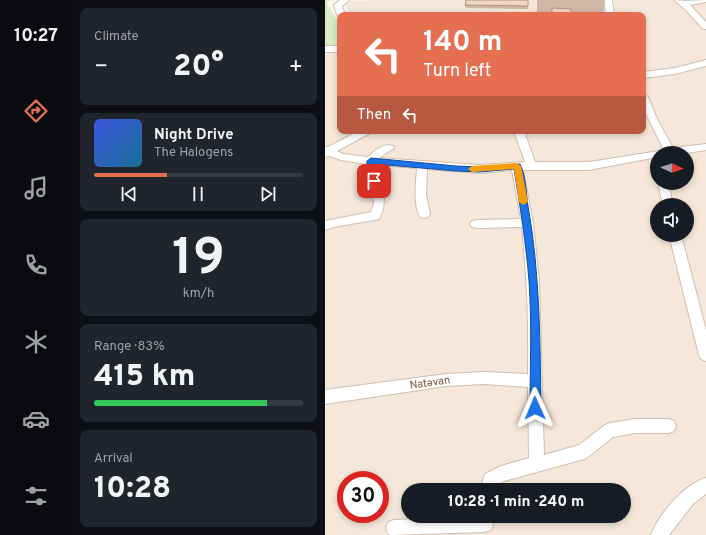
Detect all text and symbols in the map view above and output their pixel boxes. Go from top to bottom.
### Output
text: 10:27 [14,25,58,48]
text: 140 m [423,25,502,61]
icon: left [357,28,409,80]
text: Climate [94,29,139,45]
text: 20° [173,49,224,86]
text: − [94,54,108,81]
text: + [289,54,303,81]
text: Turn left [423,60,491,83]
icon: directions [22,97,50,125]
icon: left [399,104,421,126]
text: Then [357,106,391,125]
text: Night Drive [154,126,234,145]
text: The Halogens [154,145,233,161]
north arrow [650,146,694,190]
map controls [650,146,694,242]
pin [357,164,391,198]
icon: arrive [363,170,385,192]
icon: music [22,174,50,202]
icon: previous [118,183,140,205]
icon: pause [187,183,209,205]
icon: next [257,183,279,205]
button: sound [650,198,694,242]
text: 19 [172,227,225,293]
icon: phone [22,251,50,279]
text: km/h [183,286,214,302]
icon: climate [22,328,50,356]
text: Range · 83% [94,339,164,355]
text: 415 km [94,359,195,396]
street label: Natəvan [409,373,451,393]
position arrow [514,387,556,429]
icon: car [22,405,50,433]
text: Arrival [94,451,133,467]
text: 10:28 [94,471,171,508]
speed limit sign: 30 [337,471,389,523]
icon: filters [22,482,50,510]
text: 10:28 · 1 min · 240 m [448,493,584,512]

